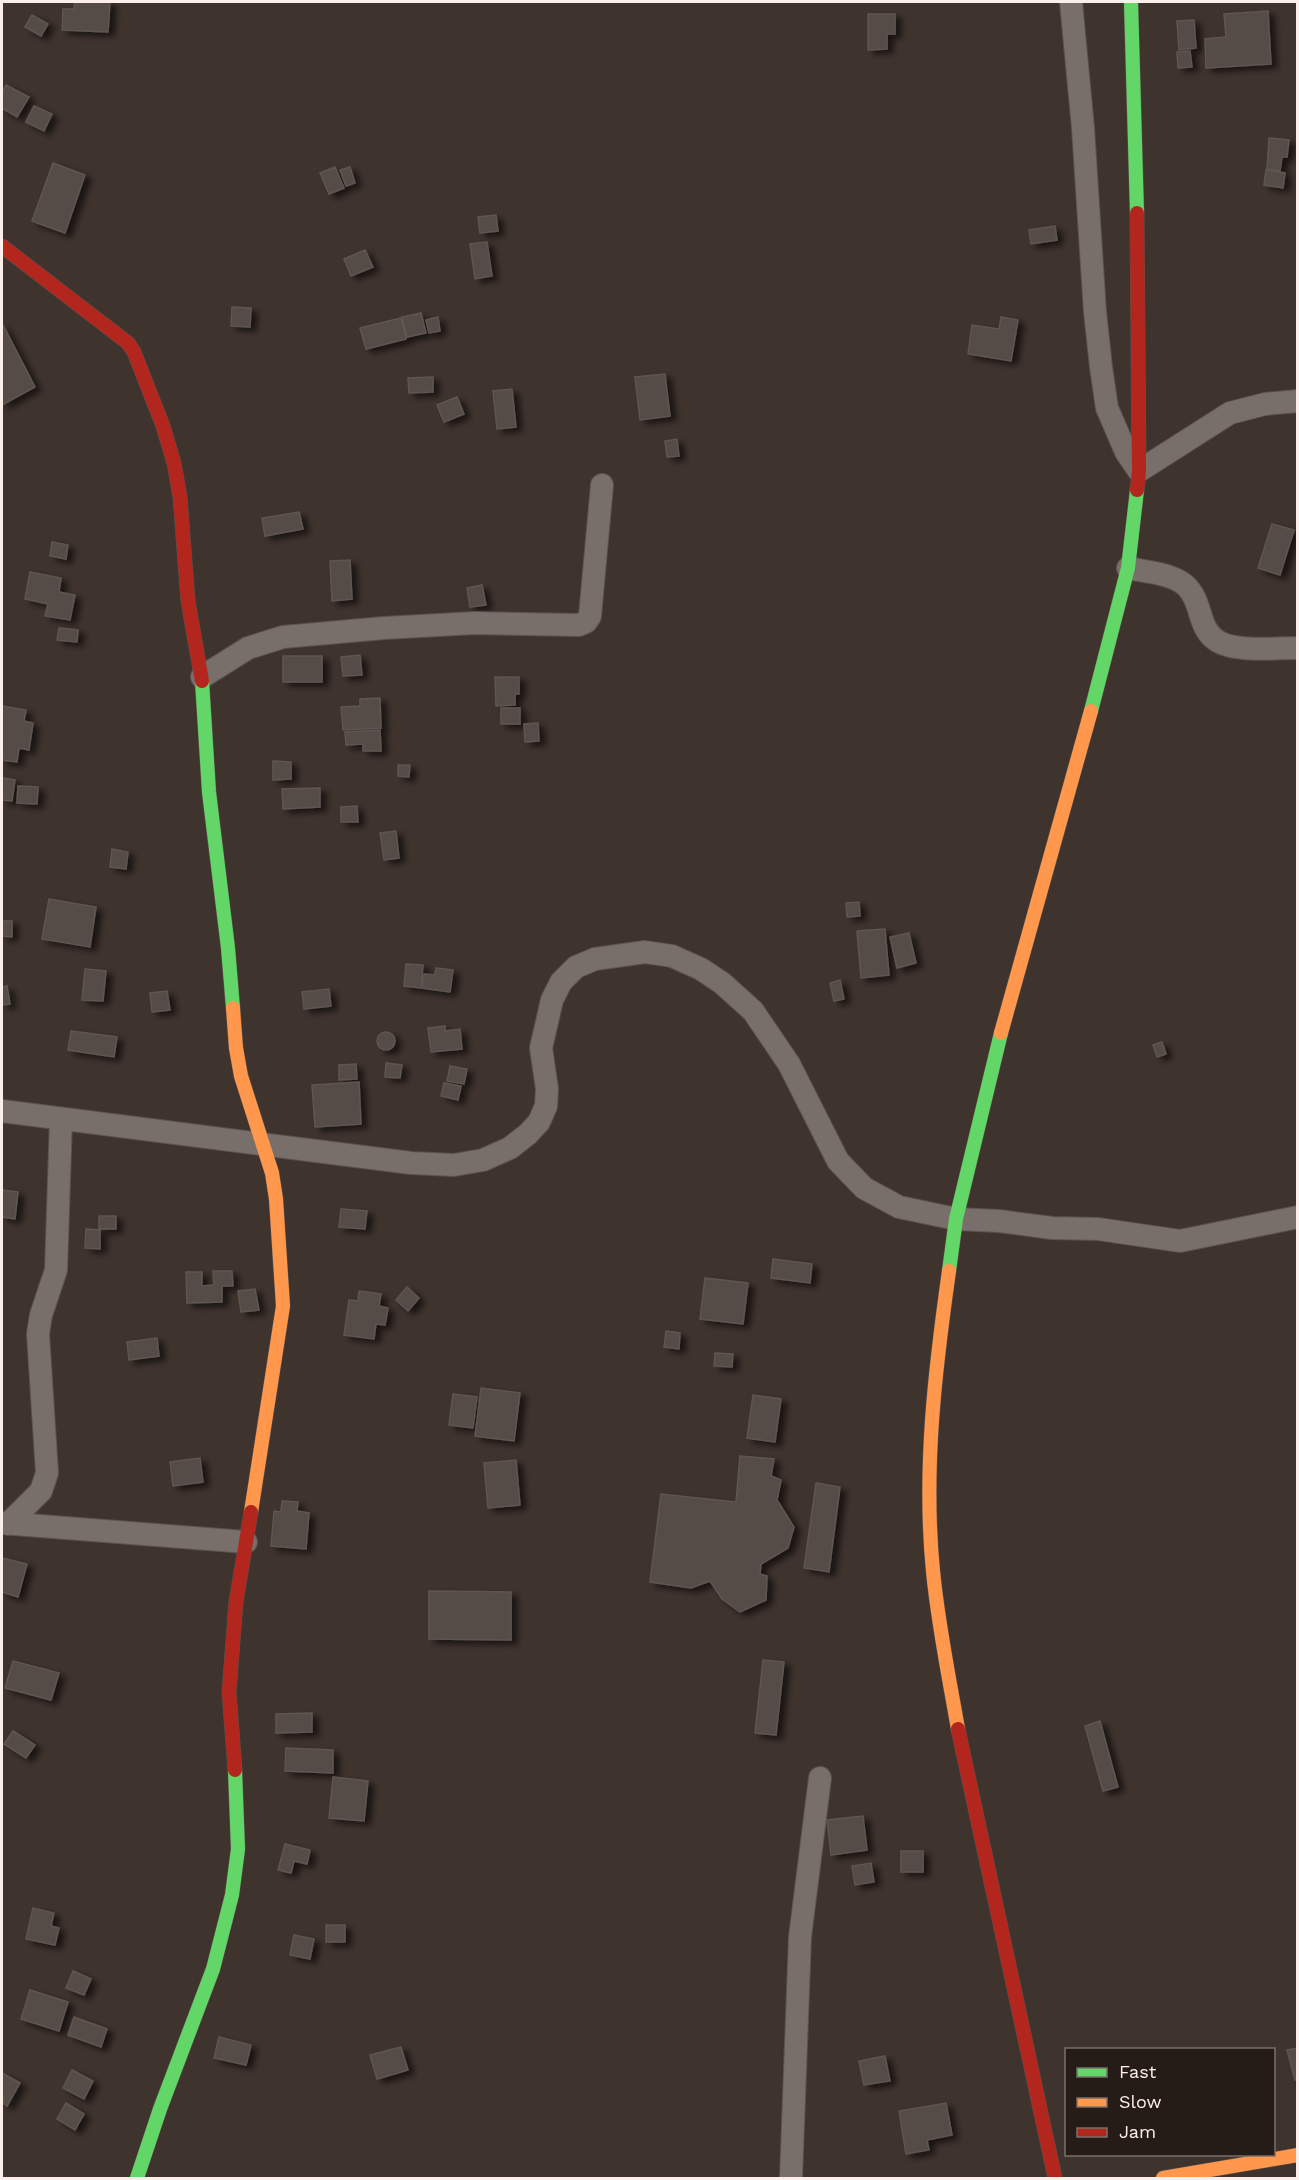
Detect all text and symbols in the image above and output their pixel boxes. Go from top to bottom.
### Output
legend [1065,2048,1275,2156]
text: Fast [1119,2061,1157,2082]
text: Slow [1119,2091,1162,2112]
text: Jam [1119,2121,1156,2142]

